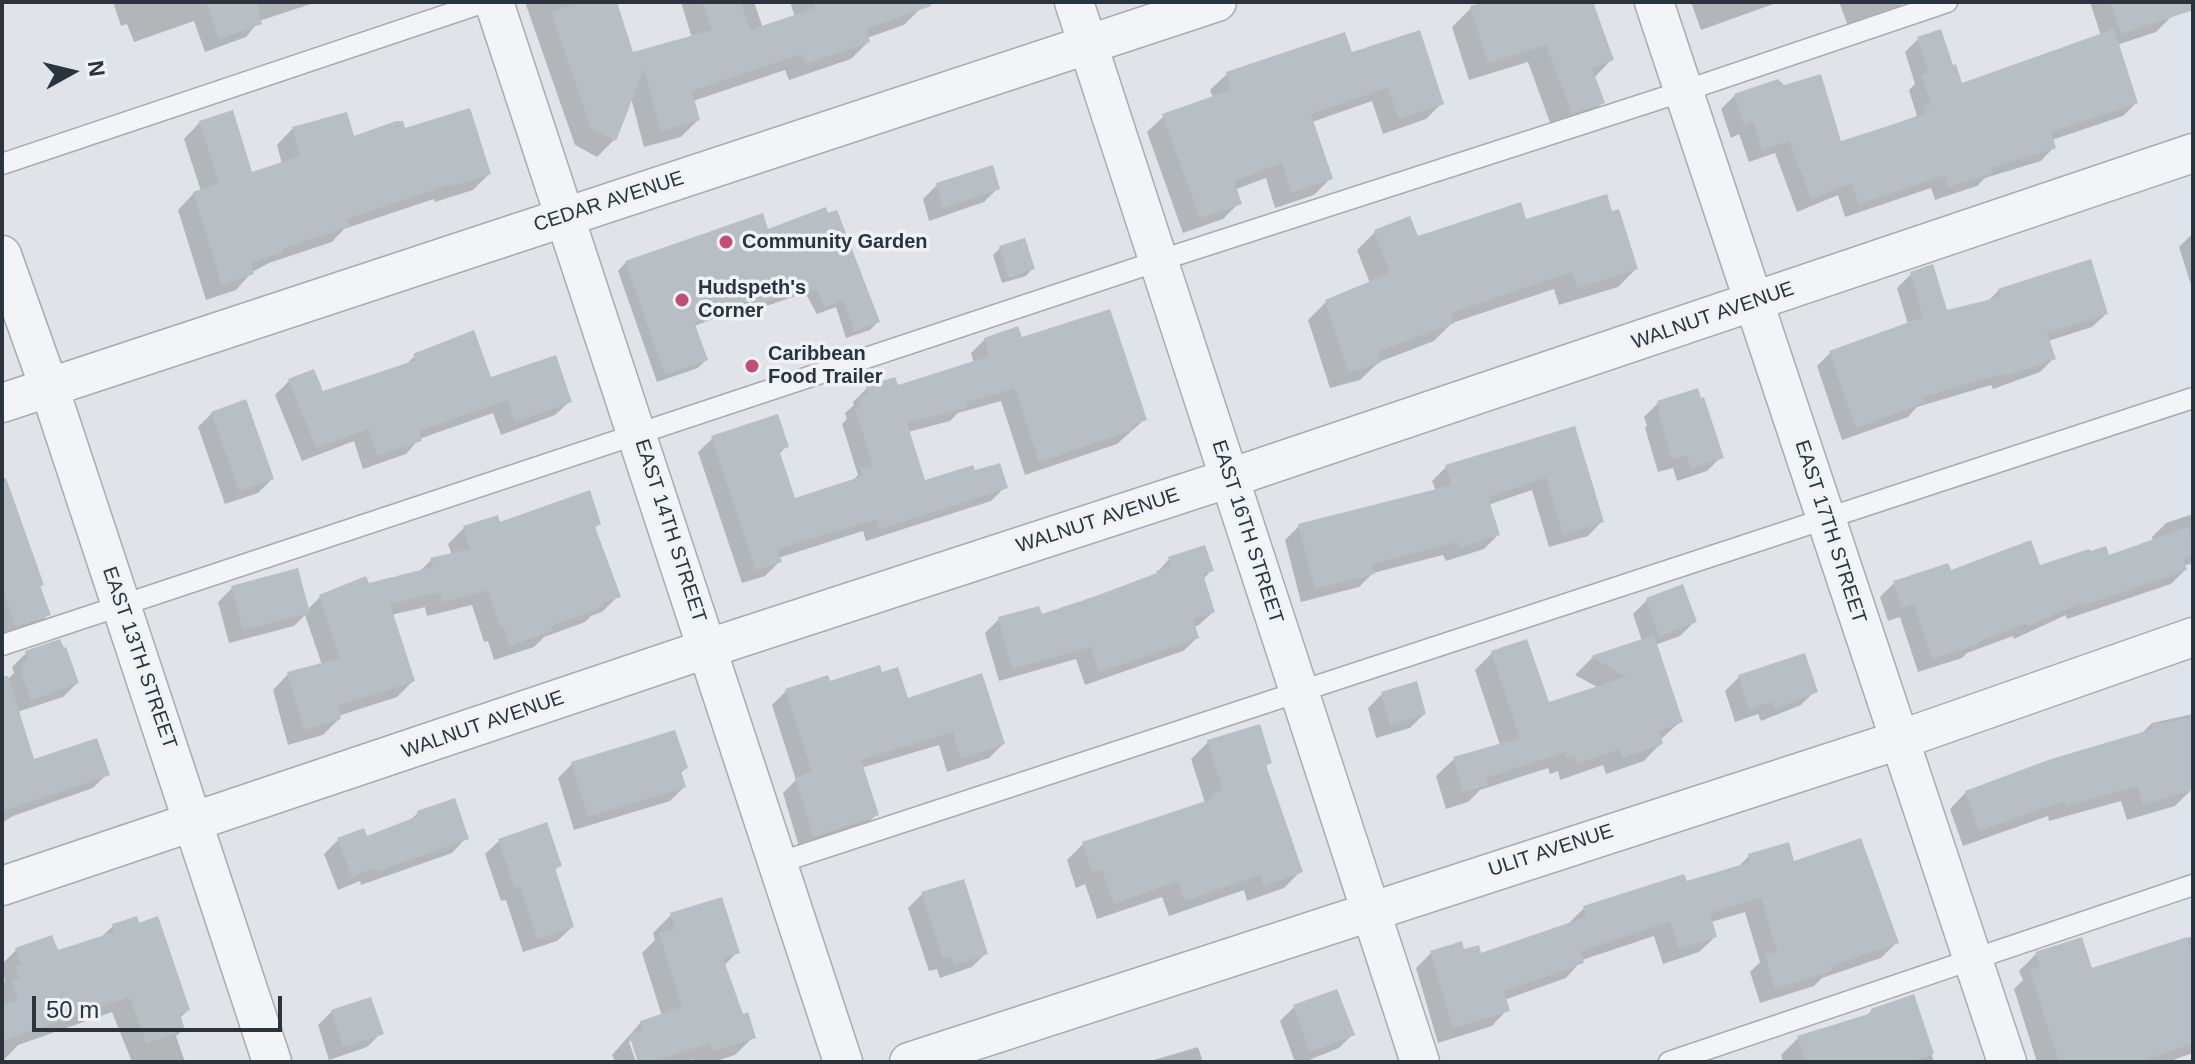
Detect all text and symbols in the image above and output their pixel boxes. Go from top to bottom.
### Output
north arrow [32,32,112,112]
text: N [83,59,110,78]
street label: CEDAR AVENUE [531,166,687,238]
place label: Community Garden [742,230,928,254]
marker: Community Garden [717,233,735,251]
place label: Hudspeth's Corner [698,276,806,323]
street label: WALNUT AVENUE [1629,277,1797,355]
marker: Hudspeth's Corner [673,291,691,309]
place label: Caribbean Food Trailer [768,342,882,389]
marker: Caribbean Food Trailer [743,357,761,375]
street label: EAST 14TH STREET [629,436,711,626]
street label: EAST 16TH STREET [1206,437,1288,627]
street label: EAST 17TH STREET [1789,437,1871,627]
street label: WALNUT AVENUE [1013,483,1183,559]
street label: EAST 13TH STREET [97,564,181,752]
street label: WALNUT AVENUE [399,686,567,764]
street label: ULIT AVENUE [1486,820,1616,882]
scale bar [36,980,286,1030]
text: 50 m [46,996,99,1023]

